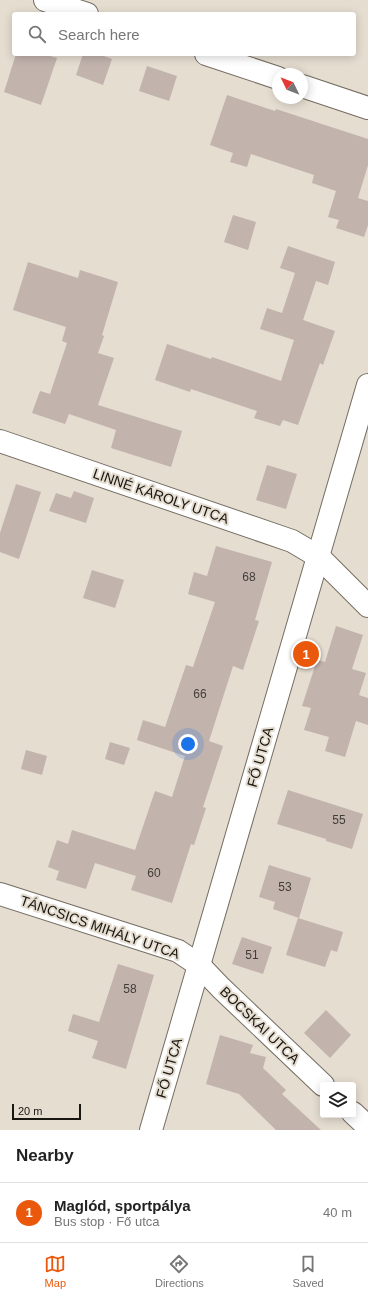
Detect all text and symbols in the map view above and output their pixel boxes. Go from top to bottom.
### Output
search box [12,12,356,56]
icon: search [26,23,48,45]
text: Search here [58,26,140,43]
north arrow [272,68,308,104]
street label: LINNÉ KÁROLY UTCA [91,465,232,527]
house number: 68 [242,570,256,584]
pin: 1 [293,639,319,669]
house number: 66 [193,687,207,701]
street label: FŐ UTCA [244,725,276,789]
your location [178,734,198,754]
house number: 55 [332,813,346,827]
house number: 60 [147,866,161,880]
house number: 53 [278,880,292,894]
street label: TÁNCSICS MIHÁLY UTCA [18,892,182,962]
house number: 51 [245,948,259,962]
house number: 58 [123,982,137,996]
street label: BOCSKAI UTCA [217,983,304,1067]
street label: FŐ UTCA [153,1036,185,1100]
map controls [320,1082,356,1118]
button: layers [320,1082,356,1118]
scale bar [12,1102,81,1121]
text: 20 m [18,1105,42,1117]
text: Nearby [16,1146,74,1165]
text: Maglód, sportpálya [54,1197,191,1214]
text: 1 [25,1205,33,1220]
text: 40 m [323,1205,352,1220]
text: Bus stop · Fő utca [54,1214,160,1229]
tab: Map [44,1253,66,1289]
tab: Directions [155,1253,204,1289]
tab: Saved [292,1253,324,1289]

